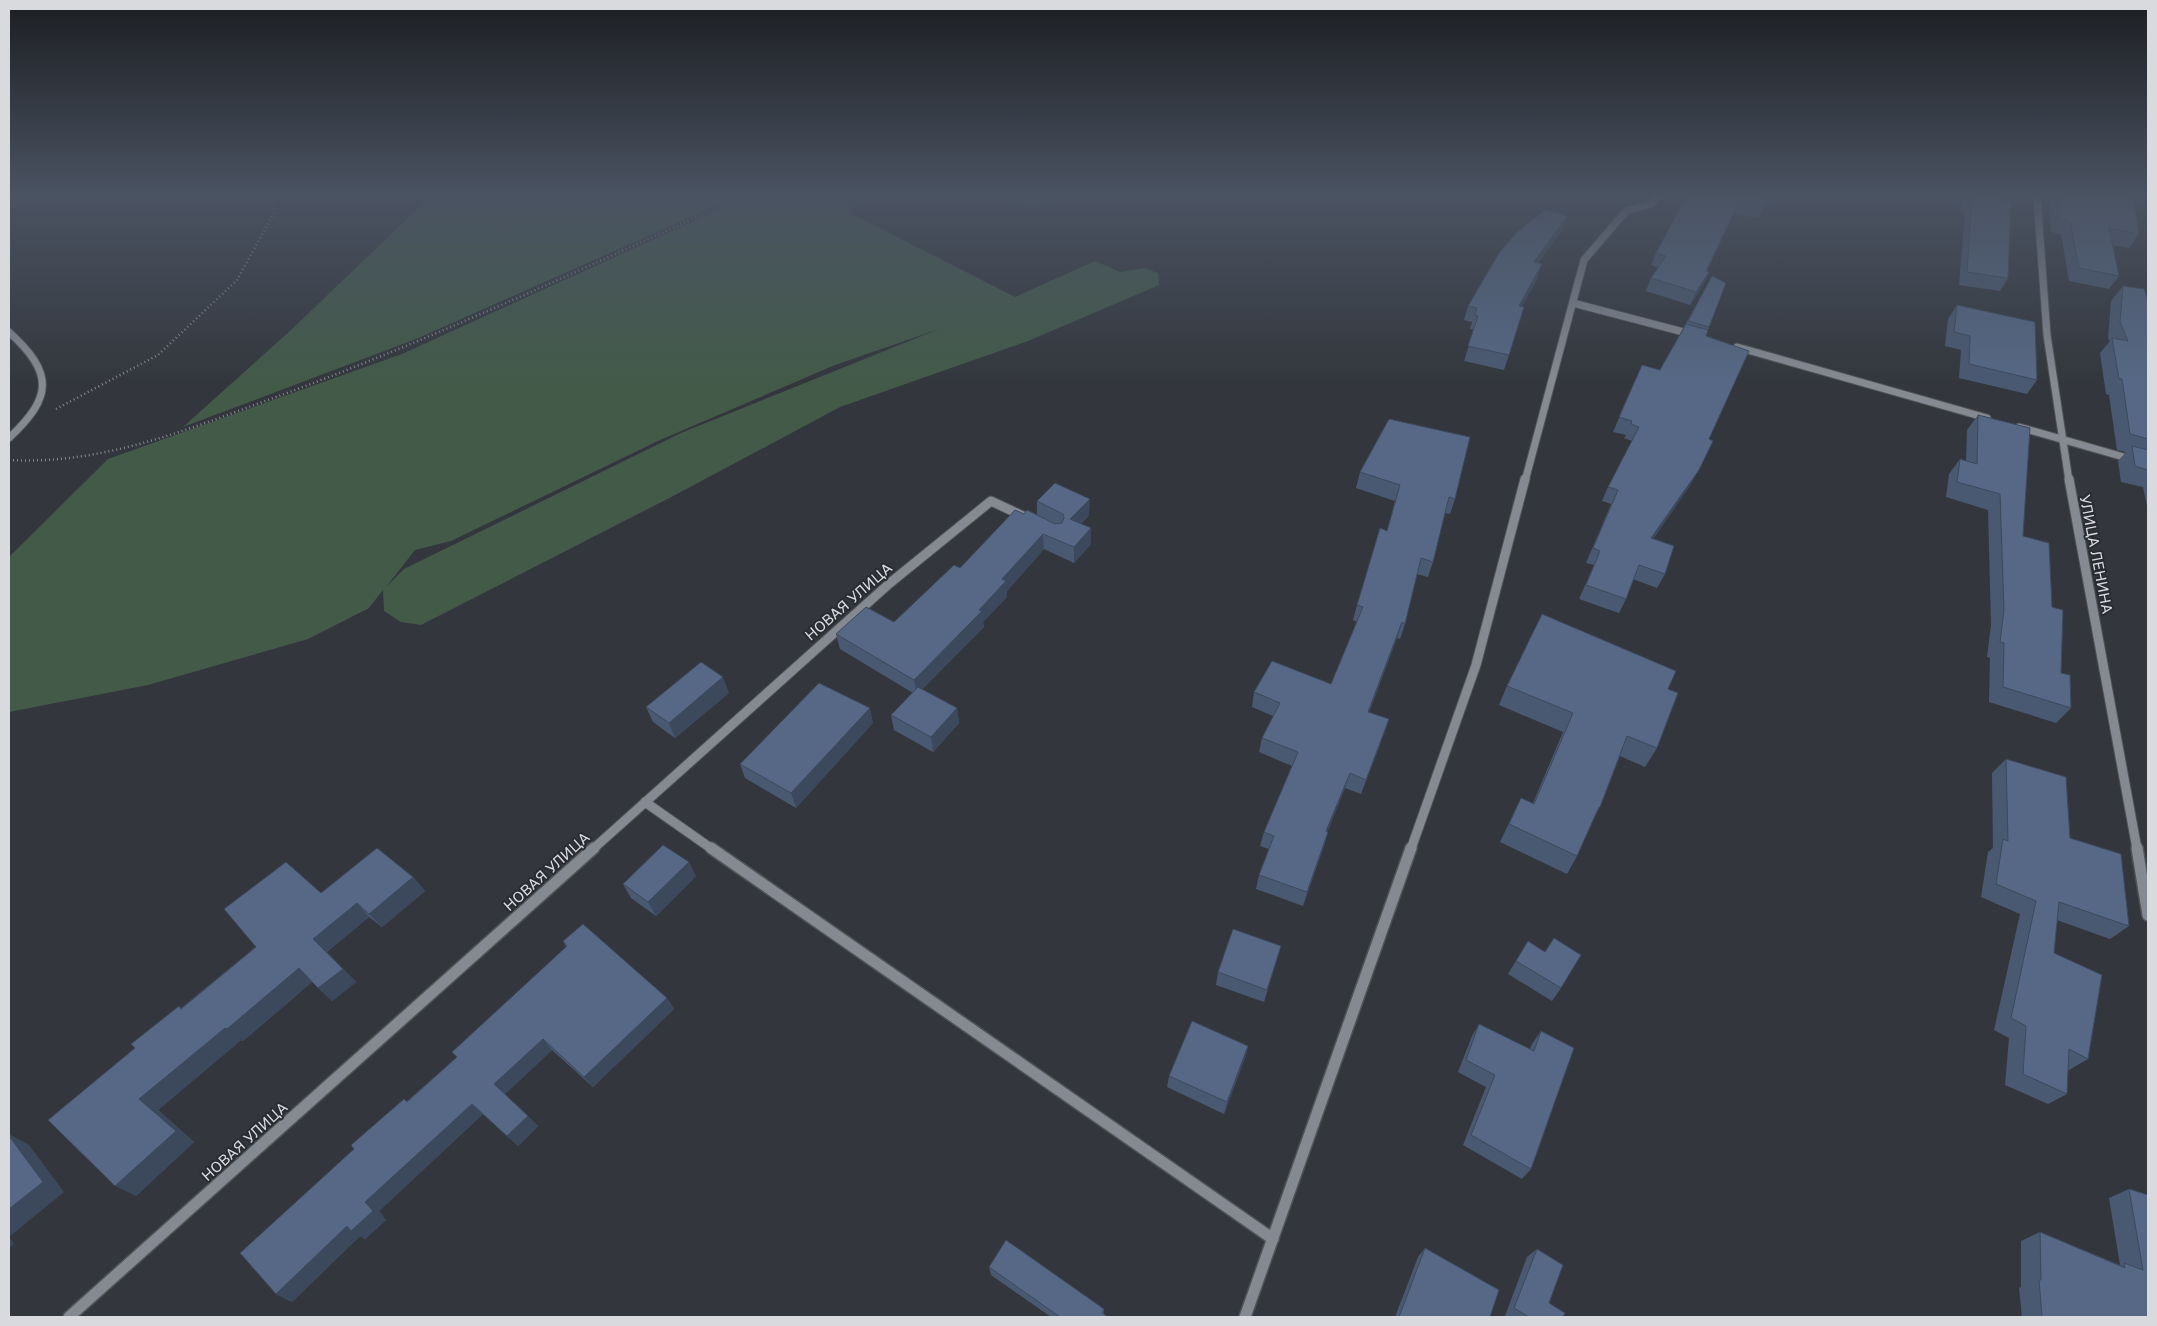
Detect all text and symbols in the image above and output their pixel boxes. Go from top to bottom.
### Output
street label: УЛИЦА ЛЕНИНА [2077,493,2117,615]
street label: НОВАЯ УЛИЦА [801,558,895,644]
street label: НОВАЯ УЛИЦА [499,828,593,914]
street label: НОВАЯ УЛИЦА [197,1098,291,1184]

